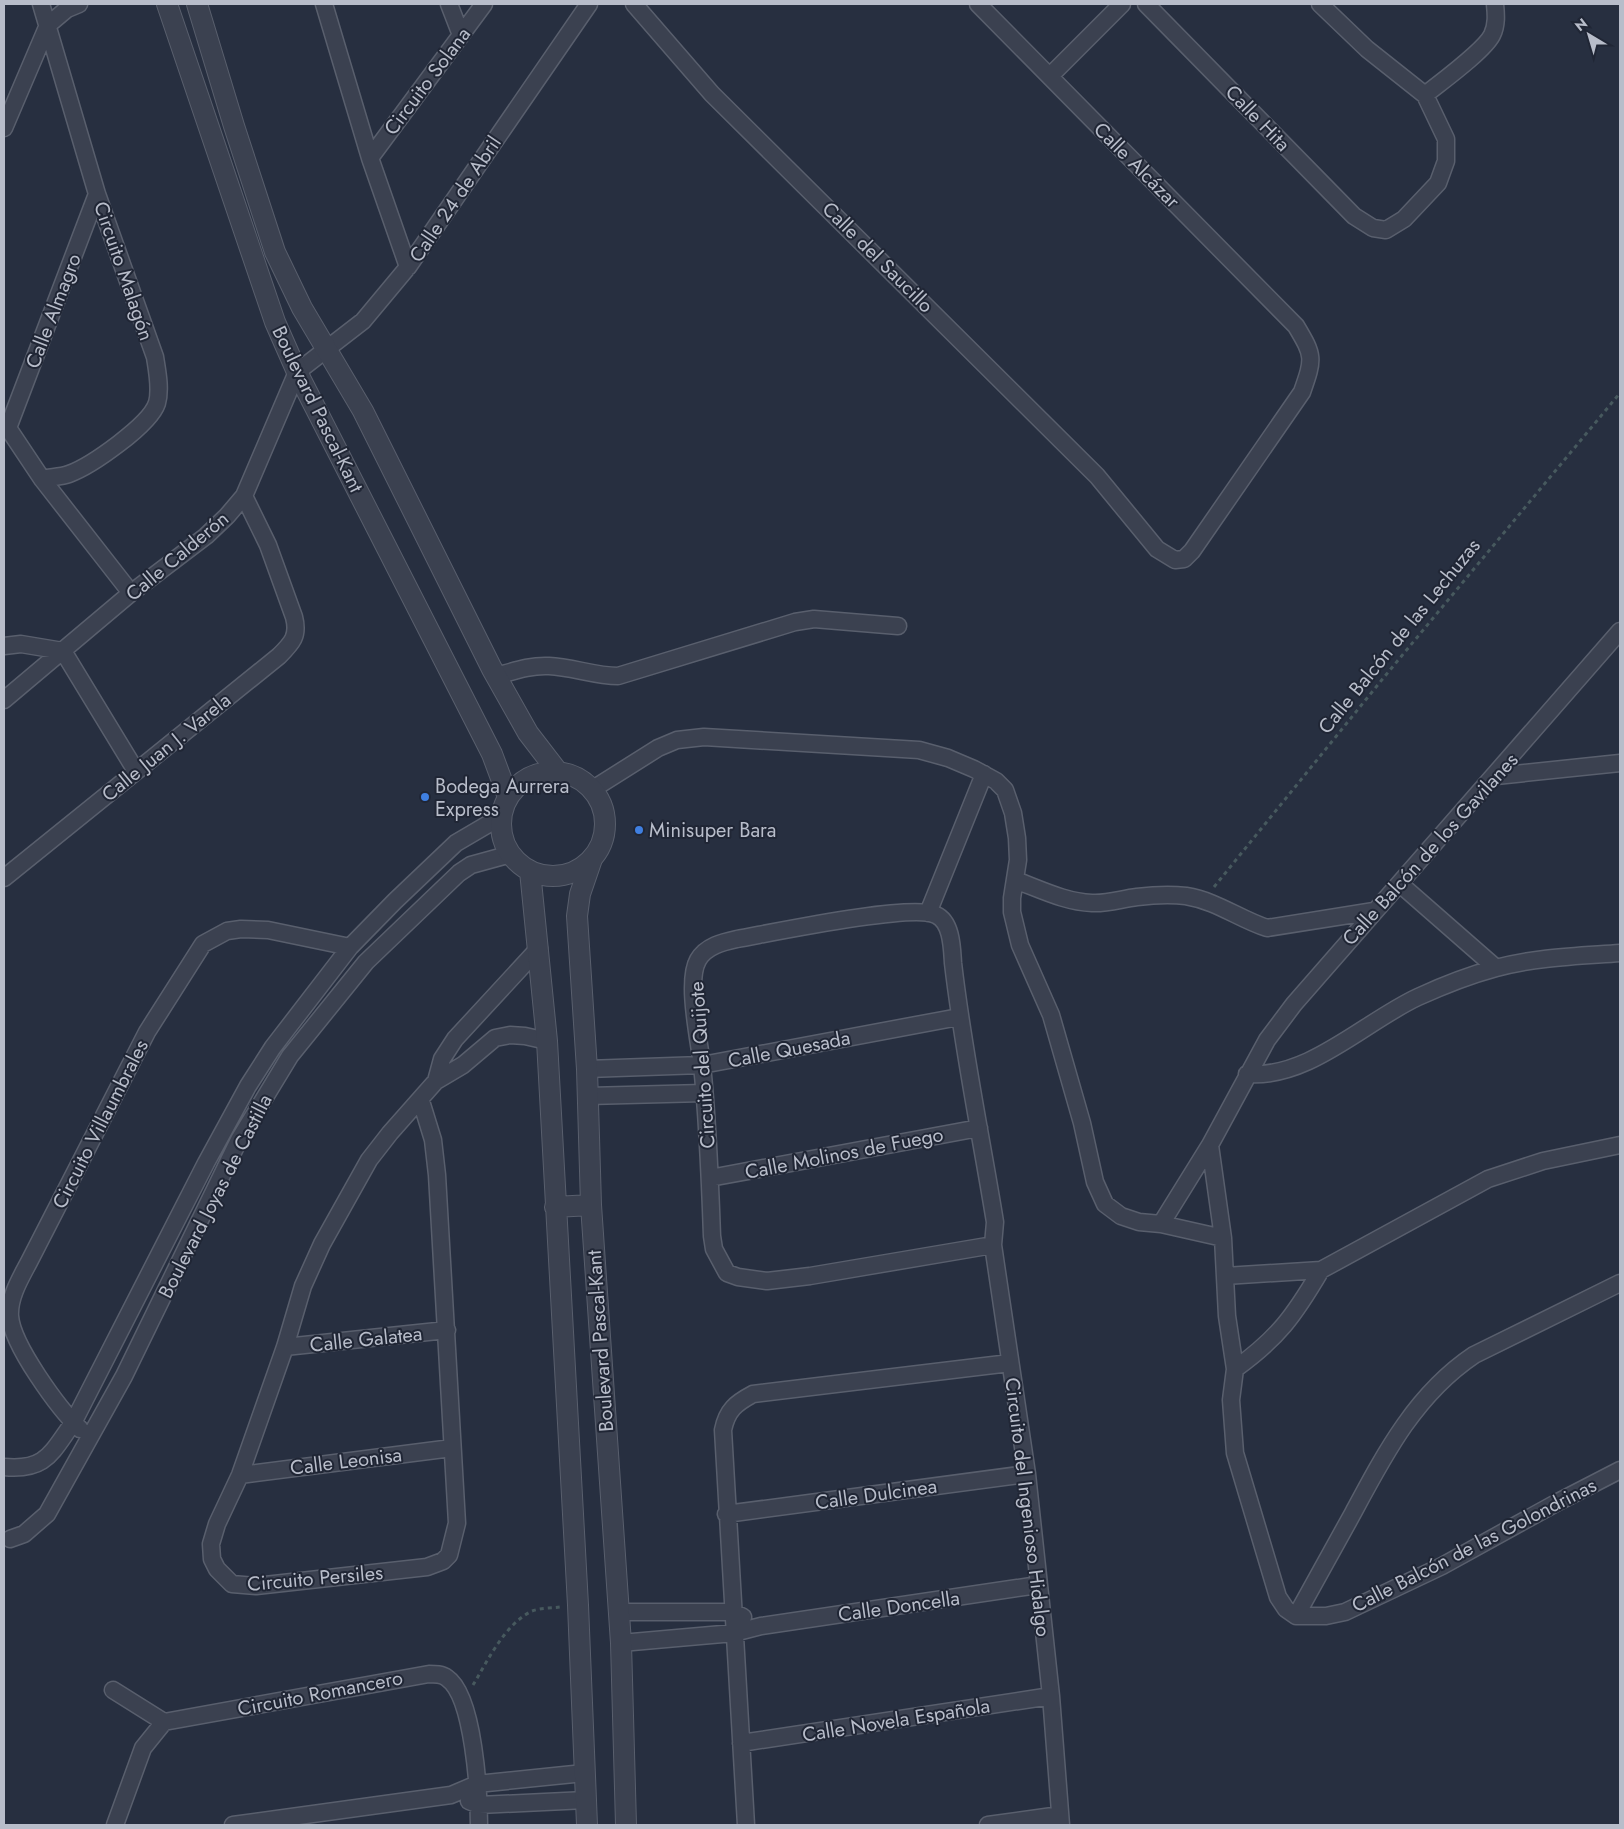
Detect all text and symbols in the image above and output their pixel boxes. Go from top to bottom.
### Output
north arrow [1564,10,1614,60]
text: N [1570,13,1592,36]
street label: Circuito Solana [377,21,478,141]
street label: Calle Hita [1218,79,1297,158]
street label: Calle Alcázar [1087,116,1186,215]
street label: Calle 24 de Abril [402,130,508,268]
street label: Calle del Saucillo [815,195,940,320]
street label: Circuito Malagón [86,198,161,345]
street label: Calle Almagro [18,250,89,373]
street label: Boulevard Pascal-Kant [265,321,371,498]
street label: Calle Calderón [120,505,235,608]
street label: Calle Balcón de las Lechuzas [1311,532,1487,740]
street label: Calle Juan J. Varela [95,686,237,809]
street label: Calle Balcón de los Gavilanes [1336,747,1525,952]
place label: Bodega Aurrera Express [435,772,569,824]
marker: Bodega Aurrera Express [419,791,431,803]
place label: Minisuper Bara [649,816,776,845]
marker: Minisuper Bara [633,824,645,836]
street label: Circuito del Quijote [682,981,723,1149]
street label: Calle Quesada [725,1023,853,1076]
street label: Circuito Villaumbrales [45,1035,156,1214]
street label: Boulevard Joyas de Castilla [151,1089,280,1303]
street label: Calle Molinos de Fuego [742,1120,946,1187]
street label: Boulevard Pascal-Kant [580,1249,621,1433]
street label: Calle Galatea [308,1319,424,1360]
street label: Circuito del Ingenioso Hidalgo [997,1376,1058,1638]
street label: Calle Leonisa [289,1440,404,1483]
street label: Calle Balcón de las Golondrinas [1347,1471,1602,1620]
street label: Calle Dulcinea [813,1472,939,1517]
street label: Circuito Persiles [246,1558,384,1599]
street label: Calle Doncella [836,1584,962,1629]
street label: Circuito Romancero [235,1663,405,1724]
street label: Calle Novela Española [800,1691,992,1750]

